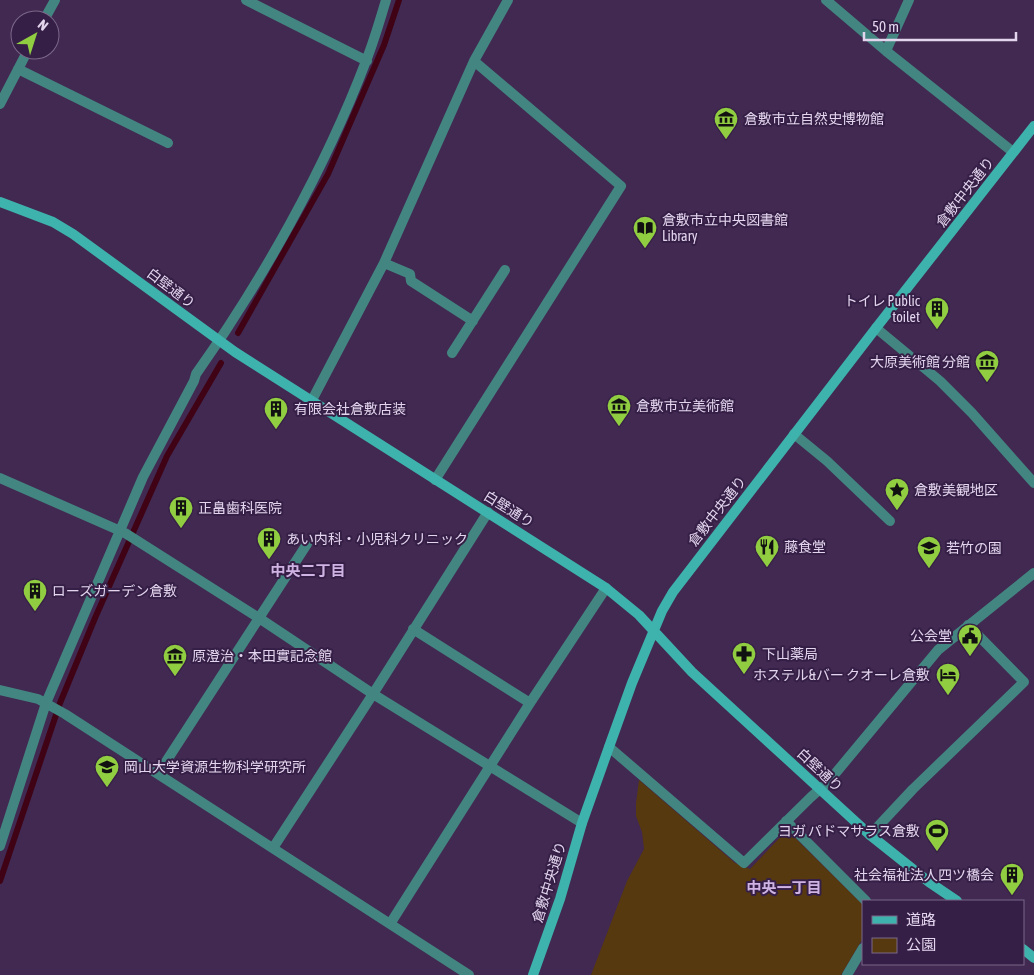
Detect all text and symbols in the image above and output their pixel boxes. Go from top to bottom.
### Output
north arrow [10,10,60,60]
scale bar [864,10,1016,42]
text: N [35,16,51,34]
text: 50 m [872,18,899,35]
museum icon: 倉敷市立自然史博物館 [713,106,739,140]
place label: 倉敷市立自然史博物館 [744,111,884,127]
street label: 倉敷中央通り [933,154,997,230]
place label: 倉敷市立中央図書館 Library [662,212,788,244]
library icon: 倉敷市立中央図書館 Library [632,215,658,249]
street label: 白壁通り [144,265,198,311]
place label: トイレ Public toilet [844,293,921,325]
building icon: トイレ Public toilet [924,296,950,330]
museum icon: 大原美術館 分館 [974,349,1000,383]
place label: 大原美術館 分館 [870,354,970,370]
museum icon: 倉敷市立美術館 [606,393,632,427]
building icon: 有限会社倉敷店装 [263,396,289,430]
place label: 倉敷市立美術館 [636,398,734,414]
place label: 有限会社倉敷店装 [294,401,406,417]
street label: 倉敷中央通り [685,473,749,549]
place icon: 倉敷美観地区 [884,477,910,511]
place label: 倉敷美観地区 [914,482,998,498]
street label: 白壁通り [481,487,537,531]
building icon: 正畠歯科医院 [168,495,194,529]
place label: 正畠歯科医院 [198,500,282,516]
building icon: あい内科・小児科クリニック [256,526,282,560]
place label: あい内科・小児科クリニック [286,531,468,547]
restaurant icon: 藤食堂 [754,534,780,568]
school or university icon: 若竹の園 [916,535,942,569]
place label: 藤食堂 [784,539,826,555]
place label: 若竹の園 [946,540,1002,556]
district label: 中央二丁目 [270,562,346,579]
building icon: ローズガーデン倉敷 [22,578,48,612]
place label: ローズガーデン倉敷 [52,583,177,599]
public building icon: 公会堂 [957,623,983,657]
place label: 公会堂 [910,628,952,644]
pharmacy icon: 下山薬局 [731,641,757,675]
museum icon: 原澄治・本田實記念館 [162,643,188,677]
place label: 下山薬局 [762,646,818,662]
place label: 原澄治・本田實記念館 [192,648,332,664]
hotel icon: ホステル&バー クオーレ倉敷 [935,662,961,696]
place label: ホステル&バー クオーレ倉敷 [753,667,930,683]
street label: 白壁通り [794,745,846,795]
school or university icon: 岡山大学資源生物科学研究所 [94,754,120,788]
place label: 岡山大学資源生物科学研究所 [124,759,306,775]
sports icon: ヨガ パドマサラス倉敷 [924,818,950,852]
place label: ヨガ パドマサラス倉敷 [778,823,920,839]
street label: 倉敷中央通り [529,839,569,925]
building icon: 社会福祉法人四ツ橋会 [999,862,1025,896]
place label: 社会福祉法人四ツ橋会 [854,867,994,883]
district label: 中央一丁目 [746,879,822,896]
legend [862,900,1024,965]
text: 道路 [906,911,936,928]
text: 公園 [906,936,936,953]

